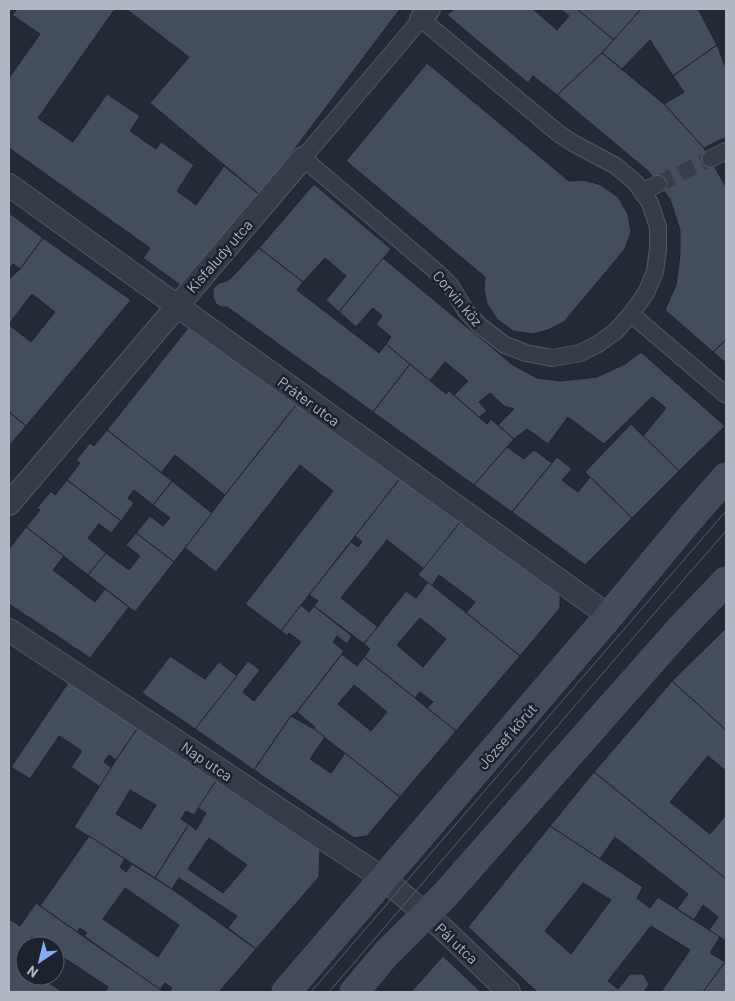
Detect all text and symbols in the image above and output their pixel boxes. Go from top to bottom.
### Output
street label: Kisfaludy utca [182,216,256,296]
street label: Corvin köz [430,266,487,330]
street label: Práter utca [274,372,344,430]
street label: József körút [474,699,540,773]
street label: Nap utca [178,737,236,785]
street label: Pál utca [432,919,482,967]
north arrow [15,936,65,986]
text: N [24,962,41,982]

